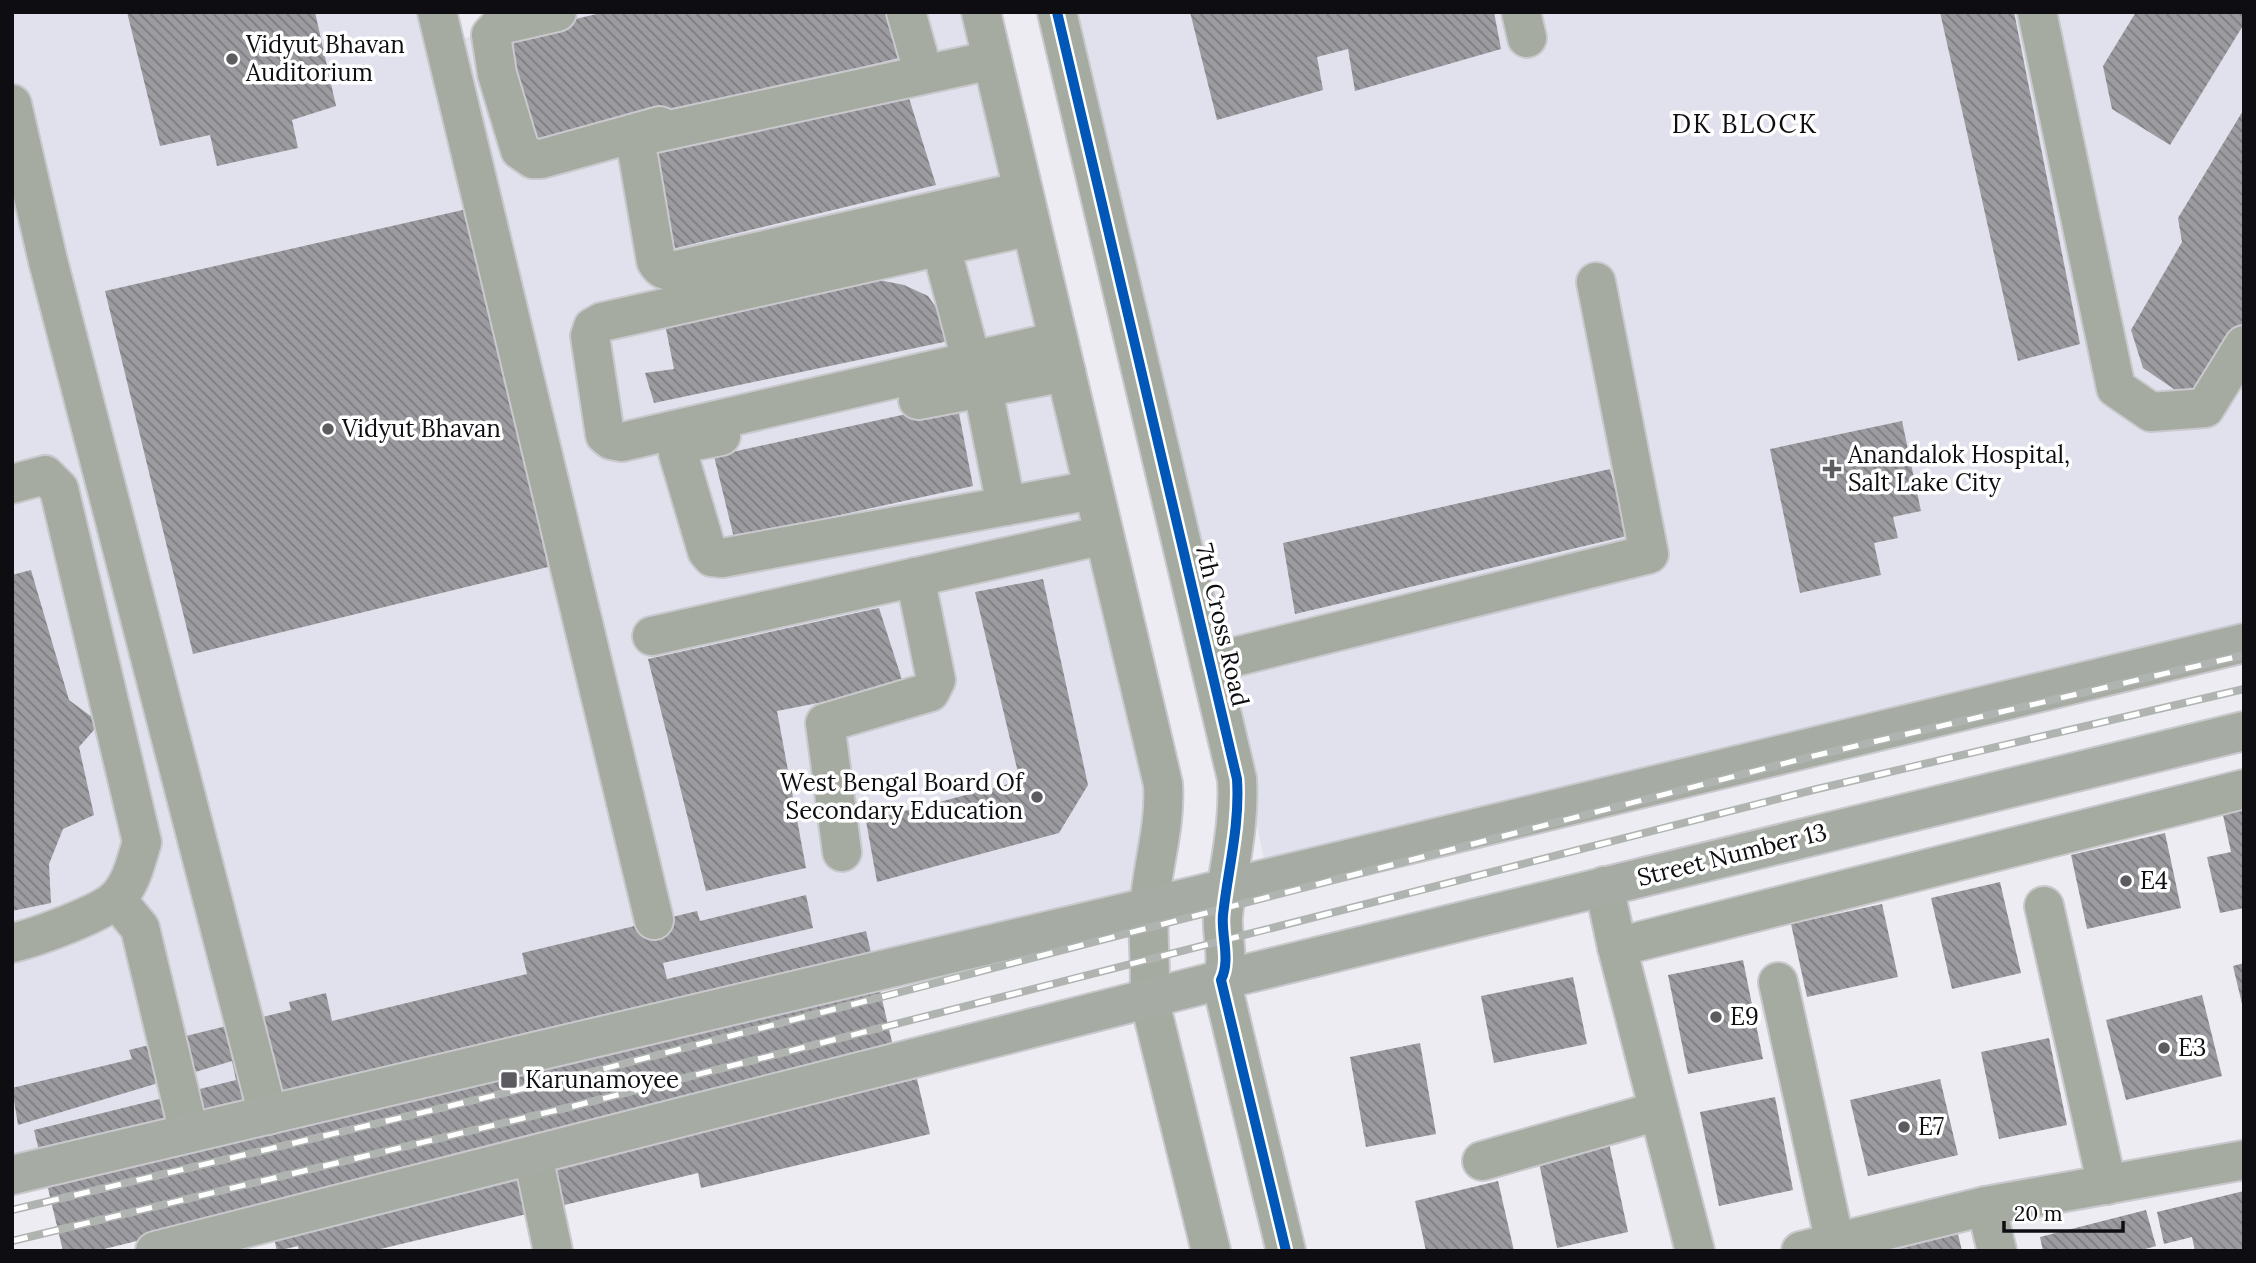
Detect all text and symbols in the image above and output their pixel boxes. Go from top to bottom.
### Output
place label: Vidyut Bhavan Auditorium [245,29,405,88]
marker: Vidyut Bhavan Auditorium [224,51,240,67]
district label: DK BLOCK [1672,107,1818,140]
place label: Vidyut Bhavan [341,413,501,444]
marker: Vidyut Bhavan [320,421,336,437]
place label: Anandalok Hospital, Salt Lake City [1847,439,2070,498]
marker: Anandalok Hospital, Salt Lake City [1822,459,1842,479]
street label: 7th Cross Road [1189,540,1256,709]
place label: West Bengal Board Of Secondary Education [780,767,1025,826]
marker: West Bengal Board Of Secondary Education [1029,789,1045,805]
street label: Street Number 13 [1634,816,1830,893]
place label: E4 [2140,865,2168,896]
marker: E4 [2118,873,2134,889]
place label: E9 [1730,1001,1759,1032]
marker: E9 [1708,1009,1724,1025]
place label: E3 [2178,1032,2206,1063]
marker: E3 [2156,1040,2172,1056]
place label: Karunamoyee [525,1064,679,1095]
marker: Karunamoyee [499,1070,519,1090]
place label: E7 [1918,1111,1944,1142]
marker: E7 [1896,1119,1912,1135]
scale bar [2004,1190,2123,1234]
text: 20 m [2014,1200,2063,1227]

